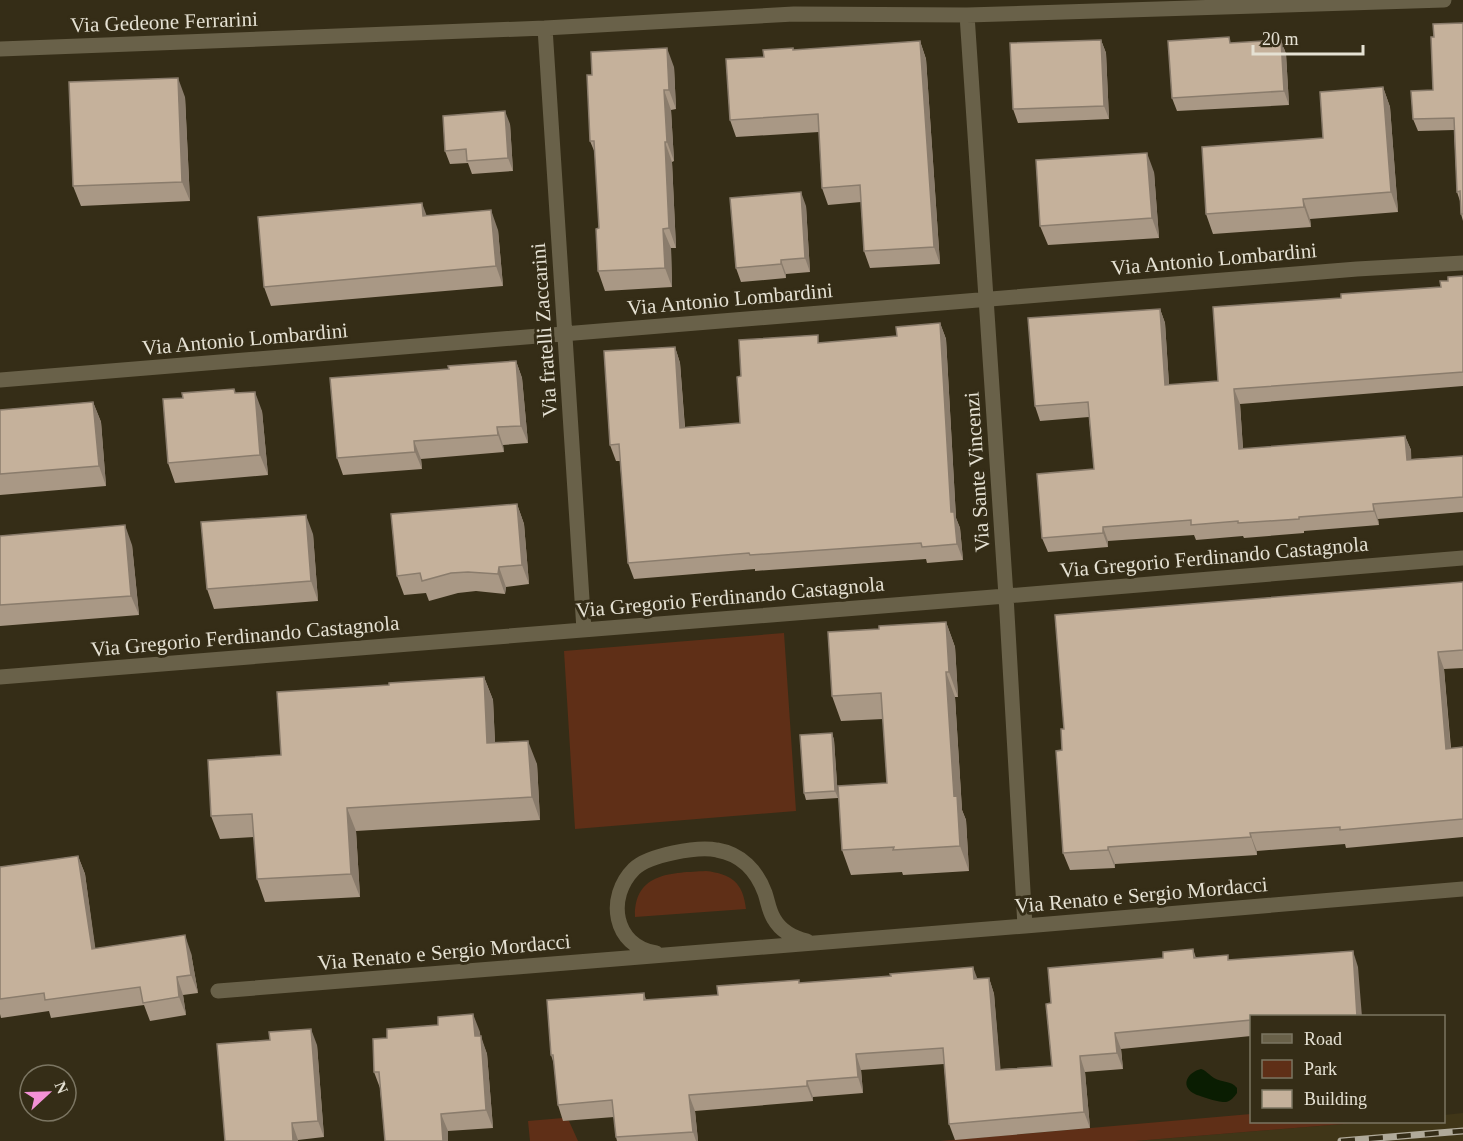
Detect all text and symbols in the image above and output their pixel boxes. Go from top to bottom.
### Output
street label: Via Gedeone Ferrarini [70,7,258,37]
scale bar [1253,18,1362,56]
text: 20 m [1262,29,1299,49]
street label: Via Antonio Lombardini [1110,238,1318,280]
street label: Via fratelli Zaccarini [526,242,562,418]
street label: Via Antonio Lombardini [626,278,834,320]
street label: Via Antonio Lombardini [141,318,349,360]
street label: Via Sante Vincenzi [959,391,995,553]
street label: Via Gregorio Ferdinando Castagnola [1059,531,1370,582]
street label: Via Gregorio Ferdinando Castagnola [575,571,886,622]
street label: Via Gregorio Ferdinando Castagnola [90,610,401,661]
street label: Via Renato e Sergio Mordacci [1014,872,1269,918]
street label: Via Renato e Sergio Mordacci [317,929,572,975]
legend [1250,1015,1445,1123]
text: Road [1304,1029,1342,1049]
text: Park [1304,1059,1337,1079]
north arrow [18,1063,78,1123]
text: N [51,1079,72,1097]
text: Building [1304,1089,1367,1109]

